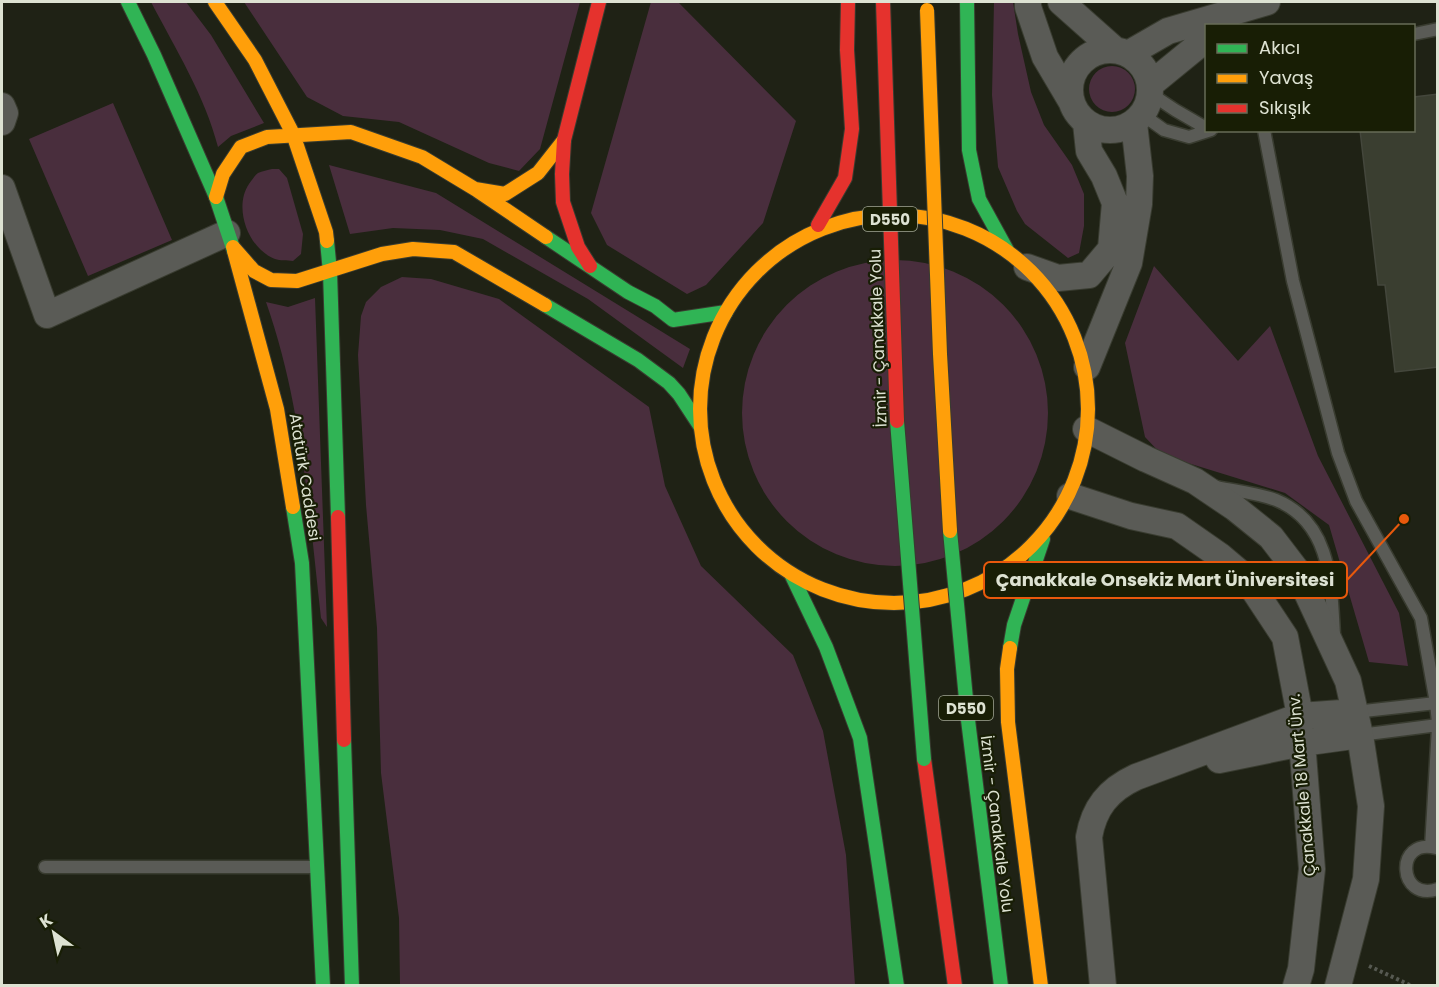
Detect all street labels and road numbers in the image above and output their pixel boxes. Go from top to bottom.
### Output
road number: D550 [863,207,917,231]
street label: İzmir - Çanakkale Yolu [863,248,893,428]
street label: Atatürk Caddesi [284,412,326,542]
street label: Çanakkale 18 Mart Ünv. [1283,693,1321,877]
road number: D550 [939,696,993,720]
street label: İzmir - Çanakkale Yolu [975,734,1019,914]

